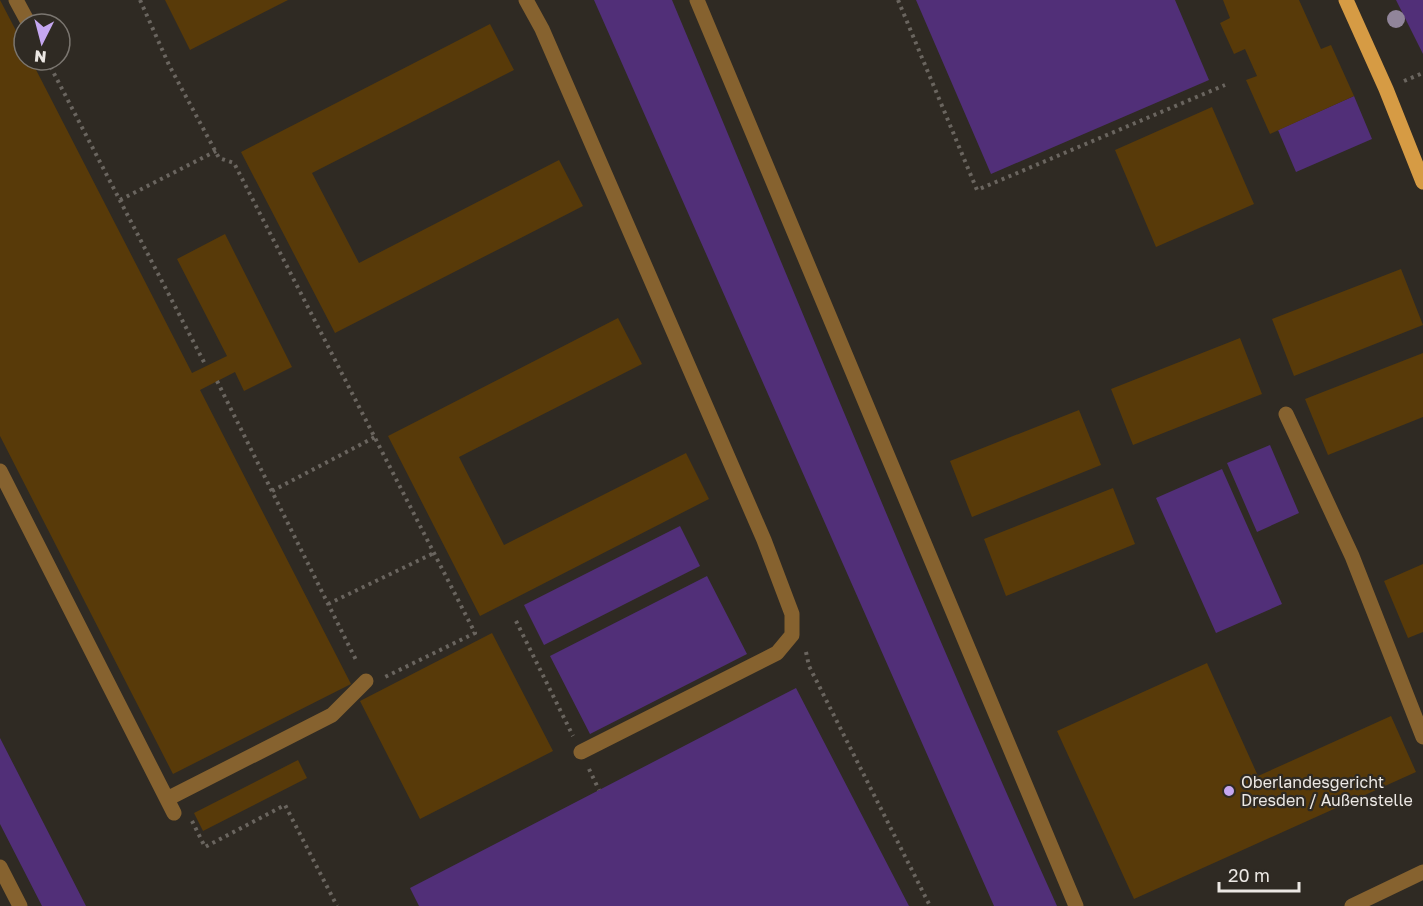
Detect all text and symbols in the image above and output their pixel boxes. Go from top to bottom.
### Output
north arrow [12,12,72,72]
text: N [33,46,48,67]
place label: Oberlandesgericht Dresden / Außenstelle [1241,772,1413,810]
marker: Oberlandesgericht Dresden / Außenstelle [1222,784,1236,798]
scale bar [1219,855,1298,893]
text: 20 m [1228,864,1270,886]

